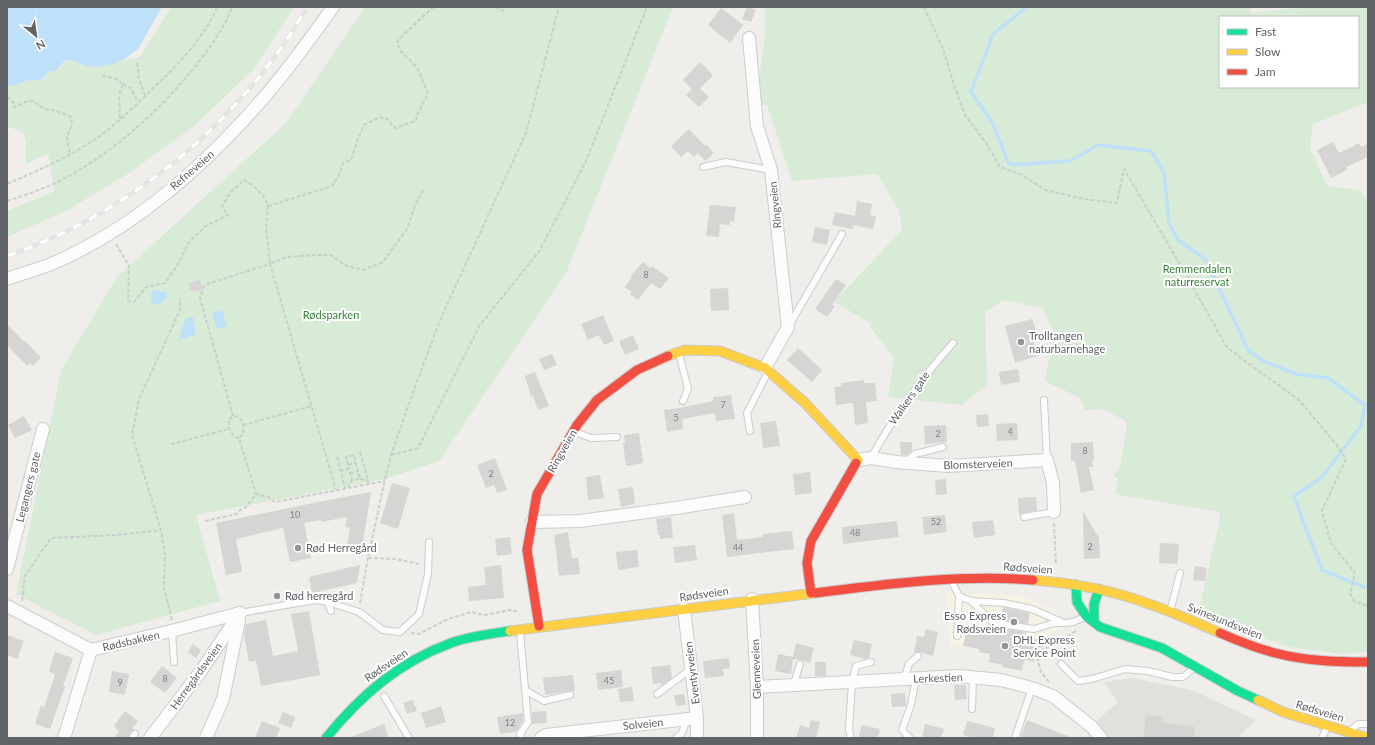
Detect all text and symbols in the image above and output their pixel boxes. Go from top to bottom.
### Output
north arrow [16,16,56,56]
legend [1219,16,1359,88]
text: Fast [1255,24,1277,39]
text: N [34,37,48,53]
text: Slow [1255,44,1281,59]
text: Jam [1255,64,1276,79]
street label: Refneveien [167,147,216,192]
street label: Ringveien [766,181,783,229]
park label: Remmendalen naturreservat [1163,262,1231,288]
house number: 8 [643,269,649,280]
park label: Rødsparken [303,308,359,321]
place label: Trolltangen naturbarnehage [1029,329,1105,355]
marker: Trolltangen naturbarnehage [1016,337,1026,347]
street label: Walkers gate [885,368,932,427]
house number: 7 [720,399,726,410]
house number: 5 [673,412,679,423]
house number: 4 [1007,426,1013,437]
street label: Ringveien [544,427,579,474]
house number: 2 [935,428,941,439]
house number: 8 [1082,445,1088,456]
street label: Legangers gate [12,450,43,523]
street label: Blomsterveien [943,456,1013,471]
house number: 2 [488,468,494,479]
house number: 10 [290,509,300,520]
house number: 52 [931,516,941,527]
house number: 48 [850,527,860,538]
place label: Rød Herregård [306,541,377,554]
house number: 2 [1087,541,1093,552]
house number: 44 [733,542,743,553]
marker: Rød Herregård [293,543,303,553]
street label: Rødsveien [1003,559,1053,576]
street label: Rødsveien [678,584,729,603]
place label: Rød herregård [285,589,354,602]
marker: Rød herregård [272,591,282,601]
street label: Svinesundsveien [1186,600,1265,642]
place label: Esso Express Rødsveien [944,609,1006,635]
marker: Esso Express Rødsveien [1009,617,1019,627]
street label: Rødsbakken [101,628,161,653]
place label: DHL Express Service Point [1013,633,1076,659]
street label: Glenneveien [748,639,763,699]
street label: Herregårdsveien [167,640,224,712]
street label: Eventyrveien [681,641,702,705]
marker: DHL Express Service Point [1000,641,1010,651]
street label: Rødsveien [362,645,410,684]
street label: Lerkestien [913,670,963,685]
house number: 8 [162,673,168,684]
house number: 45 [604,675,614,686]
house number: 9 [117,677,123,688]
street label: Rødsveien [1295,697,1346,724]
street label: Solveien [622,715,664,732]
house number: 12 [505,717,515,728]

